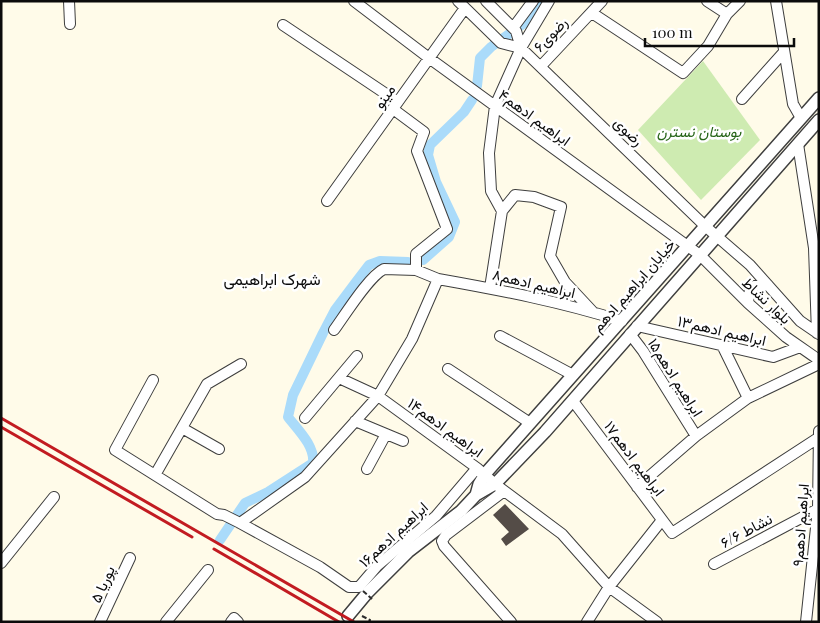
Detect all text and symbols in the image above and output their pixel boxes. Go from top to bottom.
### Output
street label: رضوی۶ [529,12,572,56]
scale bar [645,15,794,47]
text: 100 m [652,22,693,42]
street label: مینو [369,80,399,112]
street label: ابراهیم ادهم۴ [494,84,575,151]
street label: رضوی [609,112,648,151]
park label: بوستان نسترن [657,121,742,141]
street label: خیابان ابراهیم ادهم [587,234,680,337]
street label: ابراهیم ادهم۸ [490,264,578,303]
district label: شهرک ابراهیمی [223,268,321,290]
street label: بلوار نشاط [738,272,796,328]
street label: ابراهیم ادهم۱۳ [676,310,768,351]
street label: ابراهیم ادهم۱۵ [643,334,708,421]
street label: ابراهیم ادهم۱۴ [404,393,488,462]
street label: ابراهیم ادهم۱۷ [599,416,670,500]
street label: ابراهیم ادهم۹ [787,483,814,567]
street label: ابراهیم ادهم۱۶ [354,497,432,572]
street label: نشاط ۶/۶ [717,508,775,552]
street label: پوریا ۵ [85,562,120,606]

